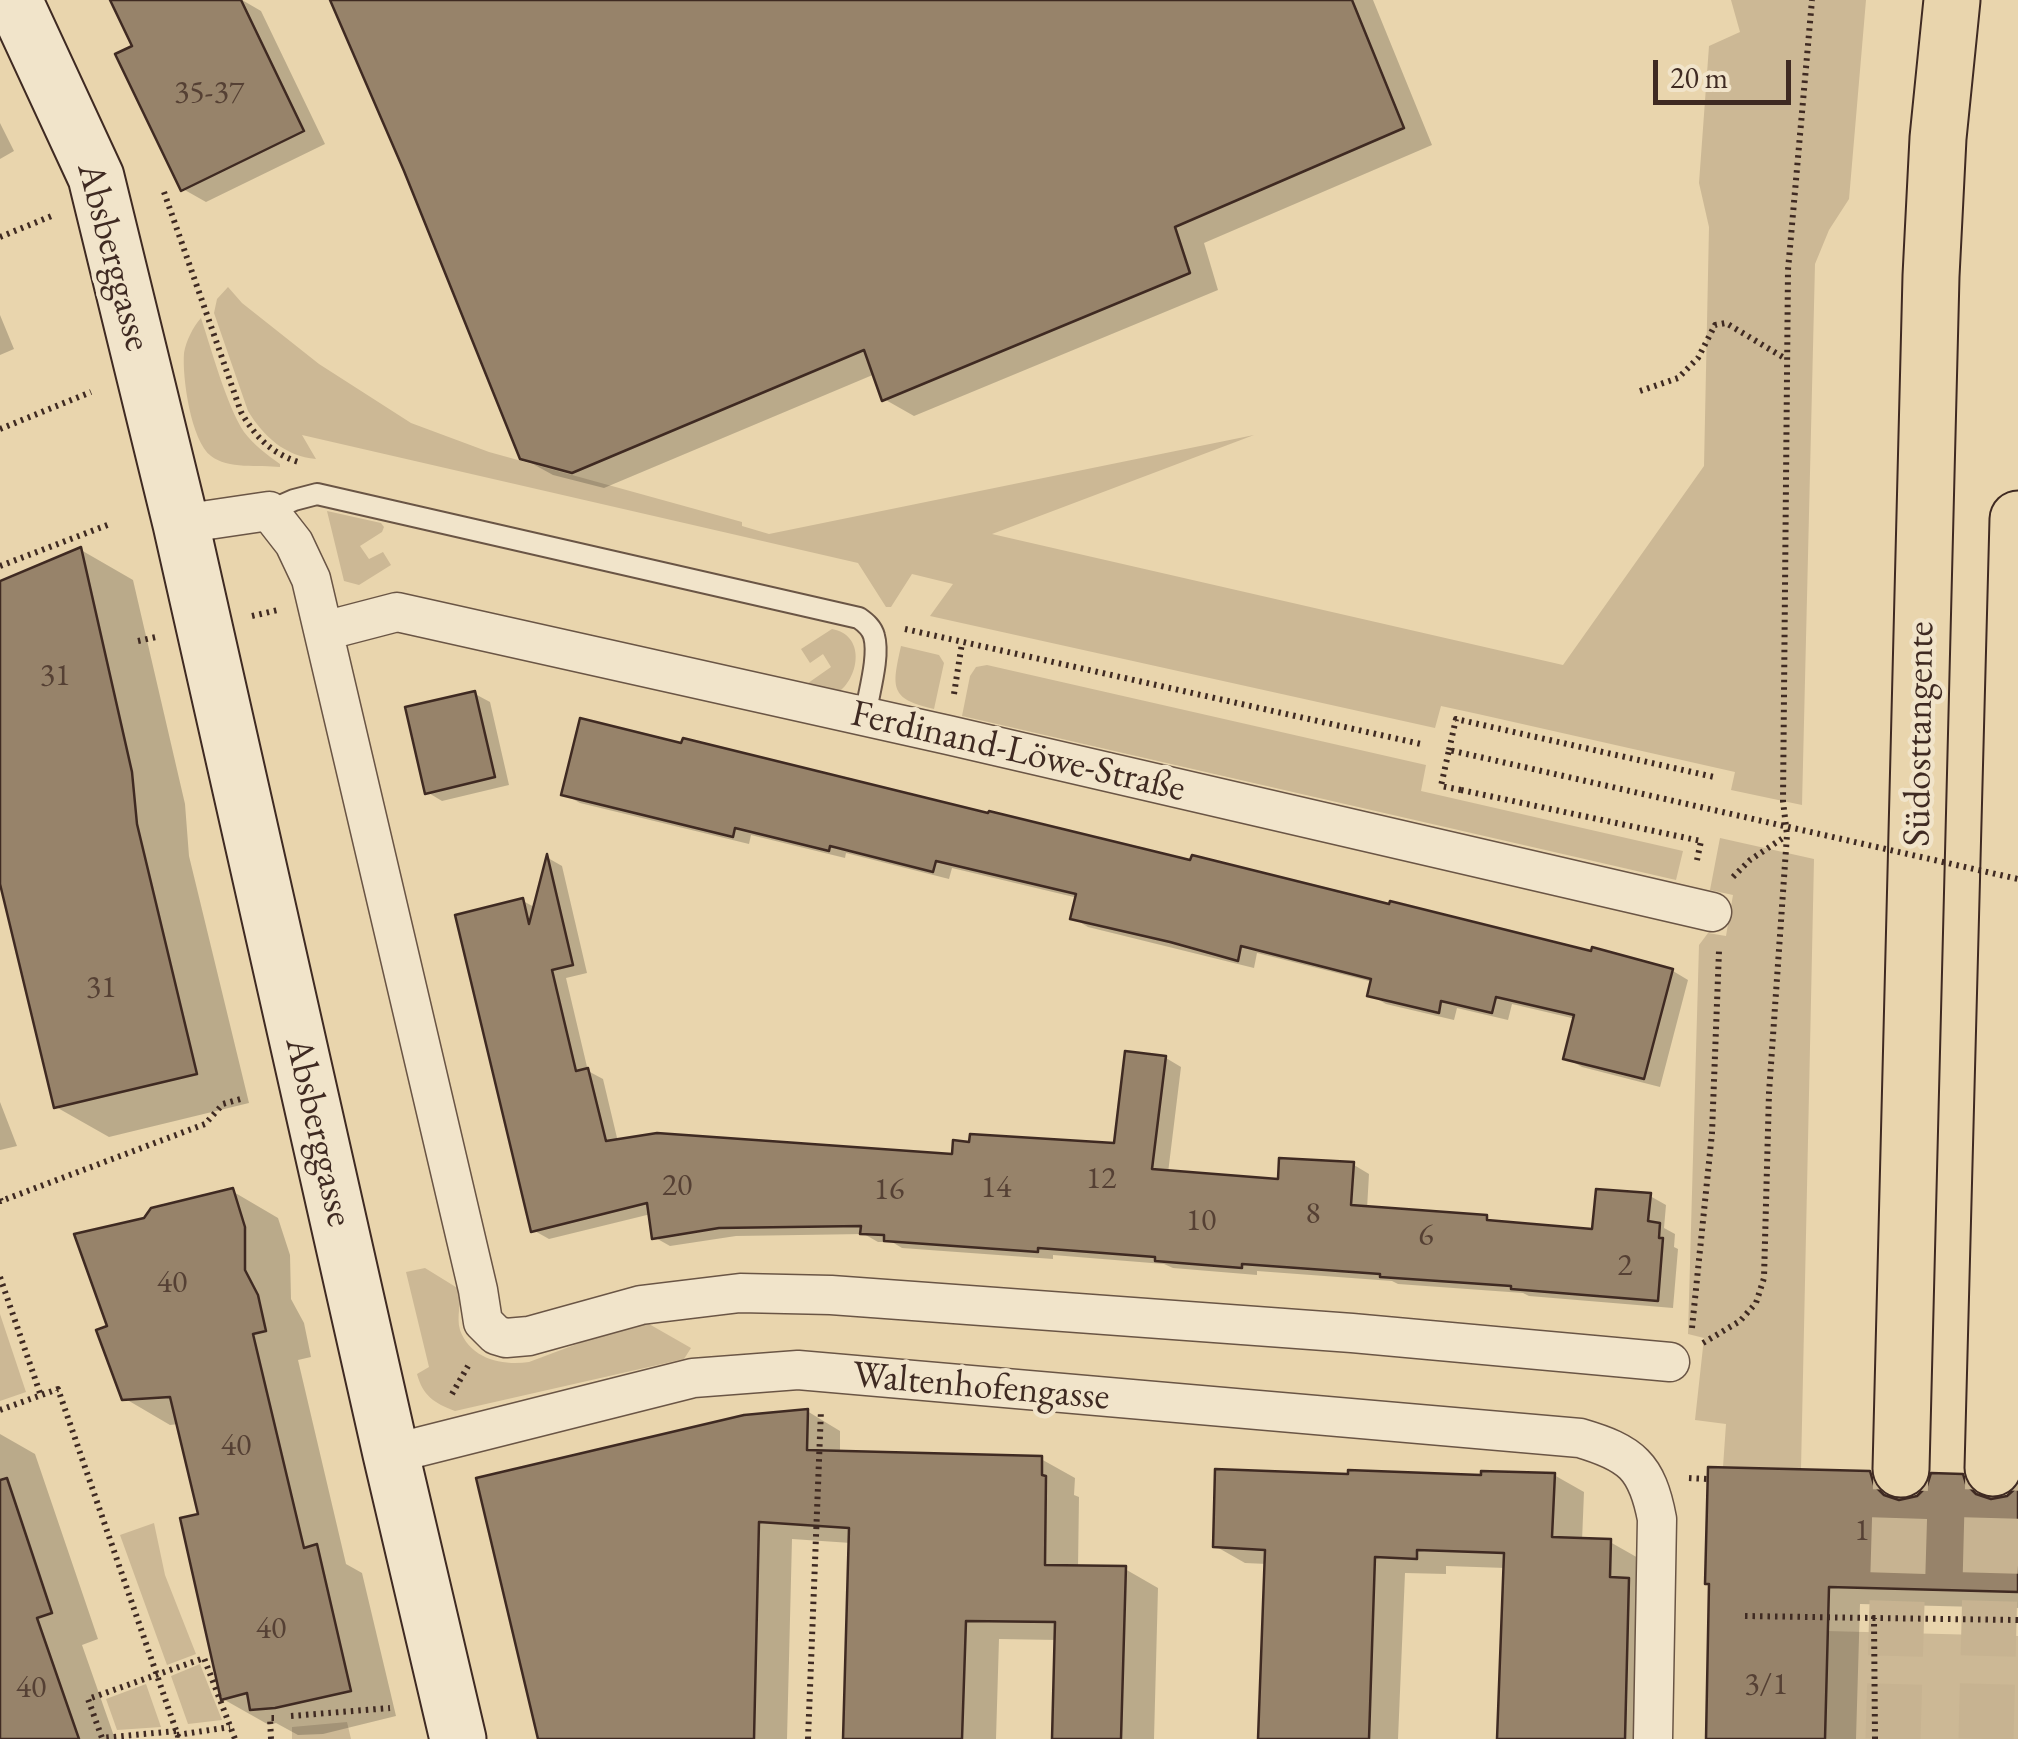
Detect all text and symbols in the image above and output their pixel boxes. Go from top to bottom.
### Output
scale bar [1658,40,1796,102]
text: 20 m [1670,58,1728,97]
house number: 35-37 [174,74,244,112]
street label: Absberggasse [66,158,160,356]
street label: Südosttangente [1895,621,1945,847]
house number: 31 [40,657,70,695]
street label: Ferdinand-Löwe-Straße [847,691,1189,813]
house number: 31 [86,969,116,1007]
street label: Absberggasse [274,1033,362,1231]
house number: 12 [1086,1160,1116,1198]
house number: 20 [662,1167,692,1205]
house number: 14 [981,1169,1011,1207]
house number: 16 [874,1171,904,1209]
house number: 8 [1305,1195,1321,1233]
house number: 10 [1186,1202,1216,1240]
house number: 6 [1418,1217,1434,1255]
house number: 2 [1617,1247,1633,1285]
house number: 40 [157,1264,187,1302]
street label: Waltenhofengasse [851,1353,1111,1421]
house number: 40 [221,1427,251,1465]
house number: 1 [1854,1512,1870,1550]
house number: 40 [256,1610,286,1648]
house number: 3/1 [1744,1666,1788,1704]
house number: 40 [16,1669,46,1707]

